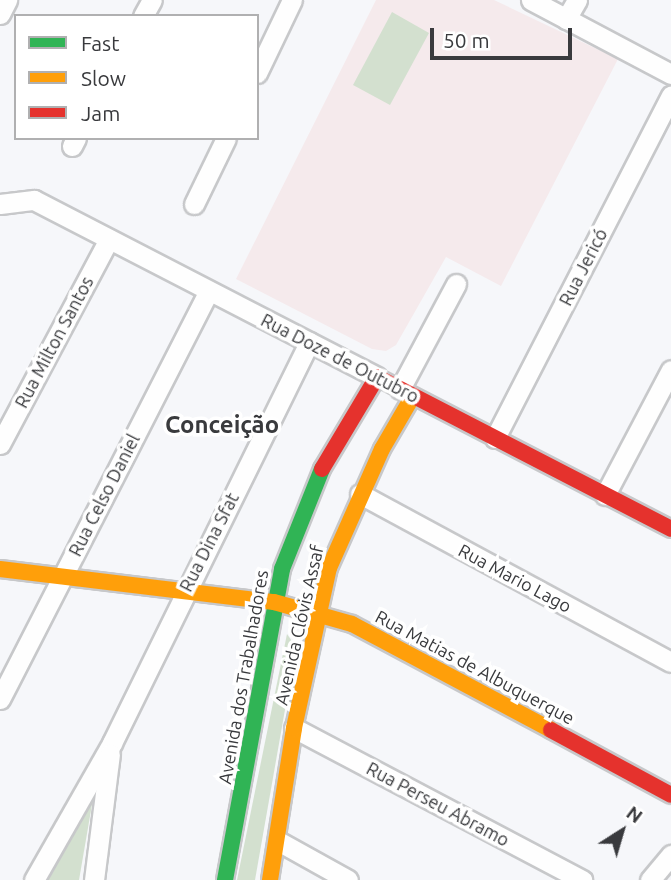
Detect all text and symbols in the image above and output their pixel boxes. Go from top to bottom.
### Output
legend [14,14,259,140]
scale bar [433,14,575,58]
text: 50 m [443,28,490,52]
text: Fast [81,31,119,55]
text: Slow [81,66,126,90]
text: Jam [81,101,120,125]
street label: Rua Jericó [554,225,612,309]
street label: Rua Milton Santos [10,273,98,411]
street label: Rua Doze de Outubro [258,309,422,407]
district label: Conceição [165,411,279,439]
street label: Rua Celso Daniel [64,430,144,560]
street label: Rua Dina Sfat [175,489,243,595]
street label: Rua Mario Lago [455,539,575,617]
street label: Avenida Clóvis Assaf [270,543,328,707]
street label: Avenida dos Trabalhadores [214,568,272,786]
street label: Rua Matias de Albuquerque [372,605,578,729]
street label: Rua Perseu Abramo [363,757,513,851]
north arrow [587,796,657,866]
text: N [622,801,647,827]

